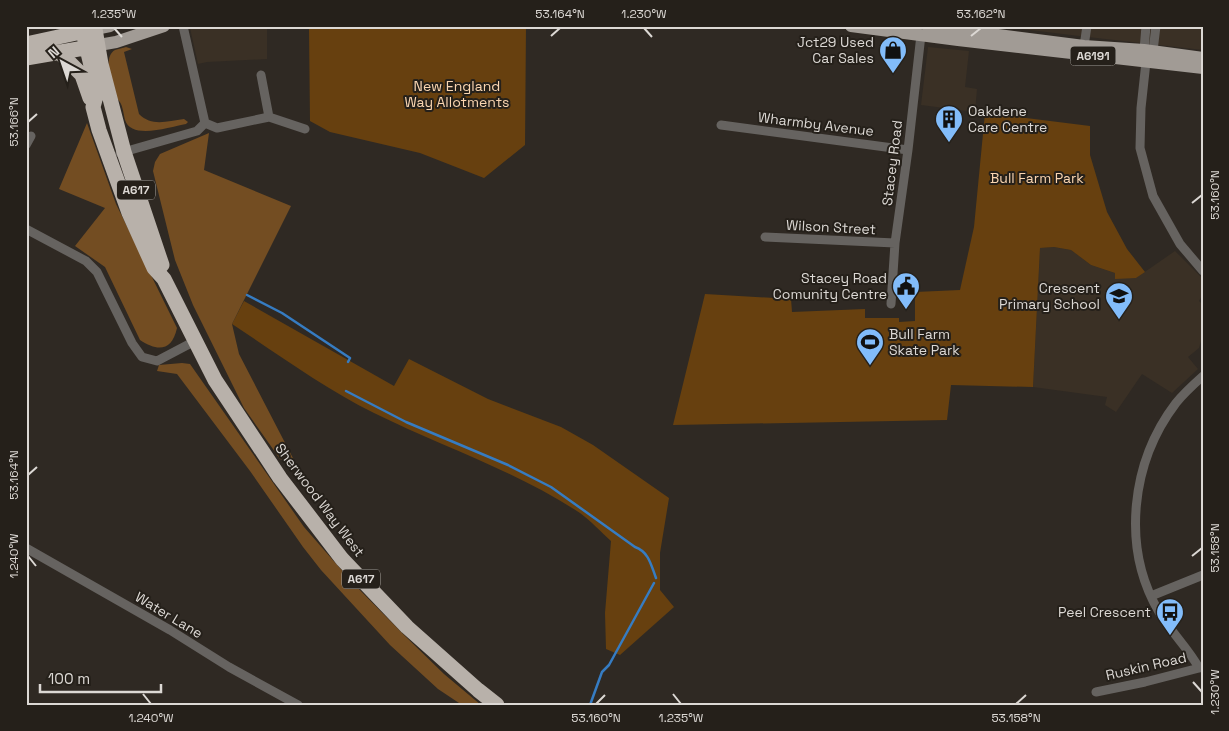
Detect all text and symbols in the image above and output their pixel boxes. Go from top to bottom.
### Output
text: 1.235°W [92,6,137,22]
text: 53.164°N [535,6,585,22]
text: 1.230°W [621,6,667,22]
text: 53.162°N [956,6,1006,22]
place label: Jct29 Used Car Sales [797,33,874,67]
shop icon: Jct29 Used Car Sales [878,35,908,74]
north arrow [38,38,88,88]
text: N [44,42,63,62]
road number: A6191 [1070,46,1116,66]
park label: New England Way Allotments [405,77,510,111]
text: 53.166°N [6,97,22,147]
place label: Oakdene Care Centre [968,102,1047,136]
building icon: Oakdene Care Centre [934,104,964,143]
street label: Wharmby Avenue [757,108,875,140]
street label: Stacey Road [878,119,906,207]
park label: Bull Farm Park [990,169,1084,187]
text: 53.160°N [1207,170,1223,220]
road number: A617 [117,180,155,200]
street label: Wilson Street [786,216,876,238]
place label: Stacey Road Comunity Centre [773,269,887,303]
public building icon: Stacey Road Comunity Centre [891,271,921,310]
place label: Crescent Primary School [999,279,1100,313]
school or university icon: Crescent Primary School [1104,281,1134,320]
place label: Bull Farm Skate Park [889,325,960,359]
sports icon: Bull Farm Skate Park [855,327,885,366]
street label: Sherwood Way West [271,440,369,560]
text: 53.164°N [6,450,22,500]
text: 53.158°N [1207,523,1223,573]
text: 1.240°W [6,533,22,579]
road number: A617 [342,570,380,588]
street label: Water Lane [132,588,206,642]
bus stop icon: Peel Crescent [1155,597,1185,636]
place label: Peel Crescent [1058,603,1151,621]
street label: Ruskin Road [1104,648,1188,684]
scale bar [40,661,161,693]
text: 100 m [48,669,90,688]
text: 1.230°W [1207,669,1223,715]
text: 1.240°W [128,710,174,726]
text: 53.160°N [571,710,621,726]
text: 1.235°W [659,710,704,726]
text: 53.158°N [991,710,1041,726]

